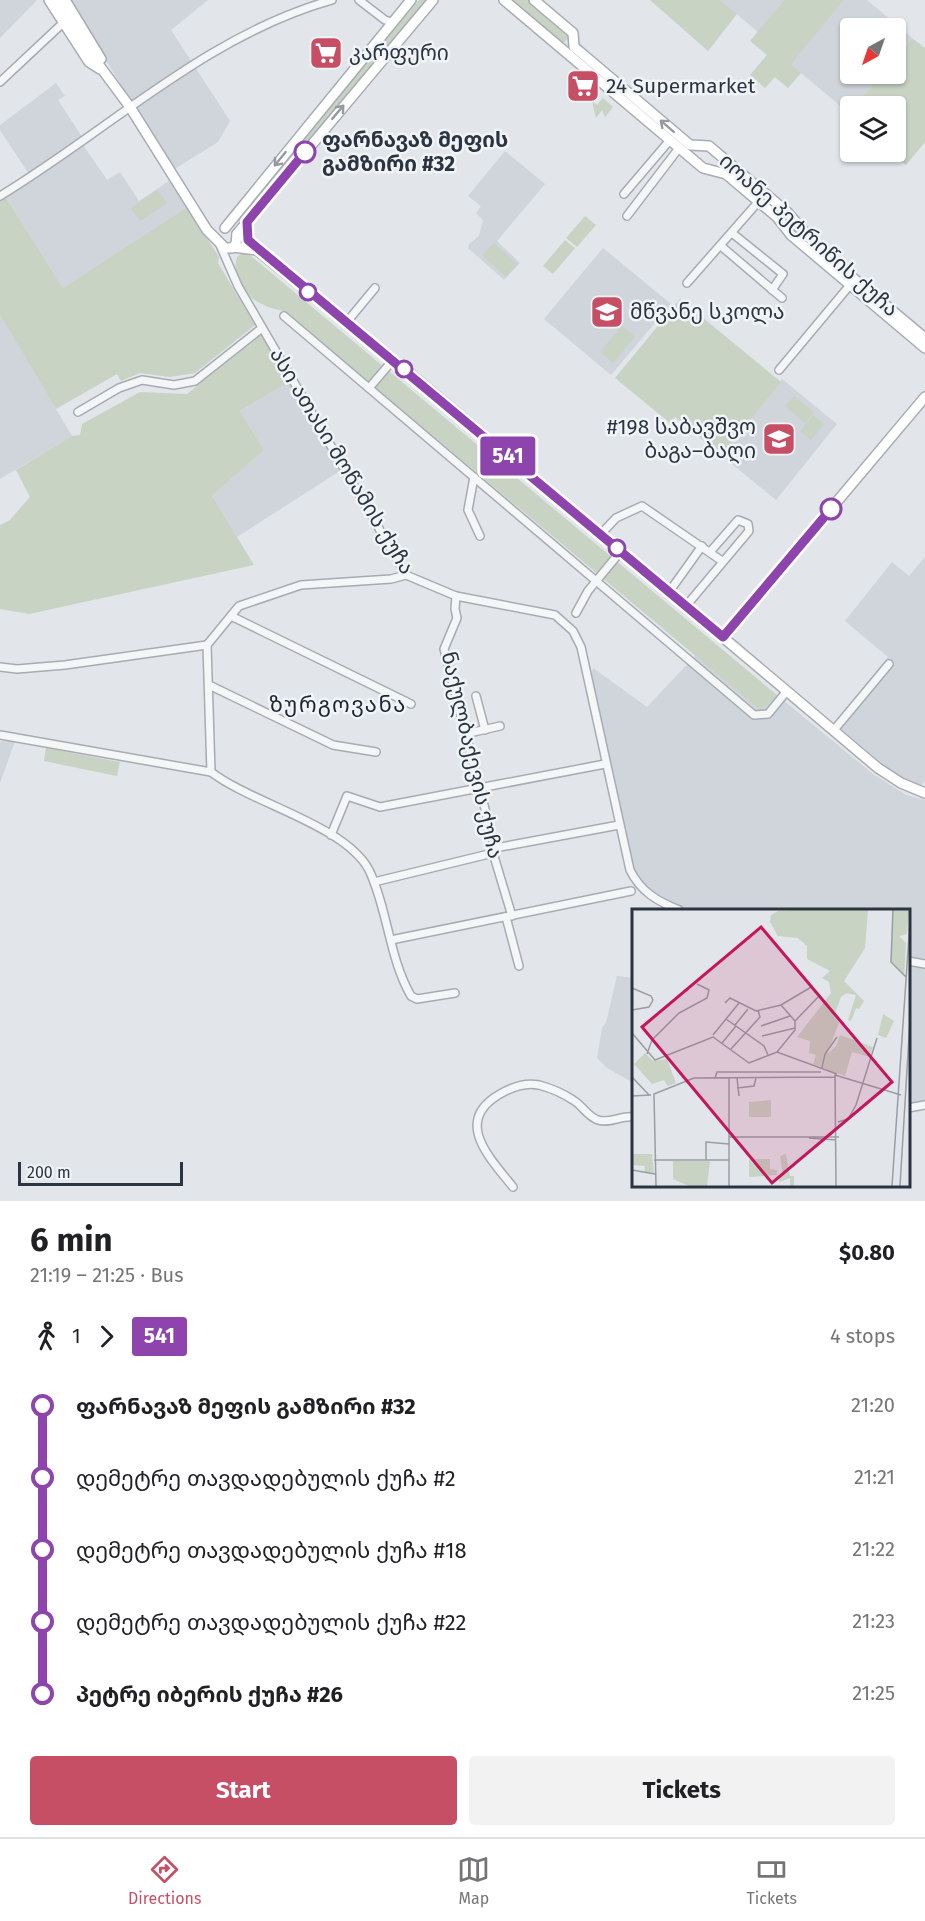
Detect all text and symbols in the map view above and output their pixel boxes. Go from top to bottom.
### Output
north arrow [840,18,906,84]
map controls [840,18,906,162]
supermarket icon: კარფური [308,35,344,71]
place label: კარფური [349,40,449,66]
supermarket icon: 24 Supermarket [565,68,601,104]
place label: 24 Supermarket [606,73,756,99]
button: layers [840,96,906,162]
one-way arrow [331,105,345,120]
one-way arrow [660,119,675,133]
place label: ფარნავაზ მეფის გამზირი #32 [322,127,508,177]
marker: ფარნავაზ მეფის გამზირი #32 [294,141,316,163]
street label: იოანე პეტრიწის ქუჩა [714,148,904,322]
one-way arrow [274,151,287,167]
unlabelled marker [299,283,317,301]
school or university icon: მწვანე სკოლა [589,294,625,330]
place label: მწვანე სკოლა [630,299,785,325]
street label: ასი ათასი მოწამის ქუჩა [264,343,420,579]
unlabelled marker [395,360,413,378]
place label: #198 საბავშვო ბაგა–ბაღი [607,414,756,464]
school or university icon: #198 საბავშვო ბაგა–ბაღი [761,421,797,457]
line badge: 541 [474,436,542,476]
text: 541 [492,443,524,469]
unlabelled marker [820,498,842,520]
unlabelled marker [608,539,626,557]
street label: ნაქულბაქევის ქუჩა [436,649,508,861]
district label: ზურგოვანა [269,691,407,718]
inset map [632,909,910,1186]
scale bar [18,1159,183,1186]
text: 200 m [27,1163,71,1182]
text: 6 min [30,1220,113,1260]
text: $0.80 [839,1239,895,1266]
text: 21:19 – 21:25 · Bus [30,1263,184,1287]
icon: walk [30,1320,63,1353]
icon: forward [90,1320,123,1353]
text: 541 [144,1323,175,1349]
text: 1 [72,1324,81,1348]
text: 4 stops [830,1324,895,1348]
text: ფარნავაზ მეფის გამზირი #32 [76,1393,416,1420]
text: 21:20 [851,1393,895,1417]
text: დემეტრე თავდადებულის ქუჩა #2 [76,1465,456,1492]
text: 21:21 [854,1465,895,1489]
text: დემეტრე თავდადებულის ქუჩა #18 [76,1537,467,1564]
text: 21:22 [852,1537,895,1561]
text: დემეტრე თავდადებულის ქუჩა #22 [76,1609,466,1636]
text: 21:23 [852,1609,895,1633]
text: პეტრე იბერის ქუჩა #26 [76,1681,343,1708]
text: 21:25 [852,1681,895,1705]
button: Start [30,1756,457,1825]
button: Tickets [469,1756,895,1825]
tab: Directions [128,1853,201,1908]
tab: Map [457,1853,490,1908]
tab: Tickets [746,1853,797,1908]

